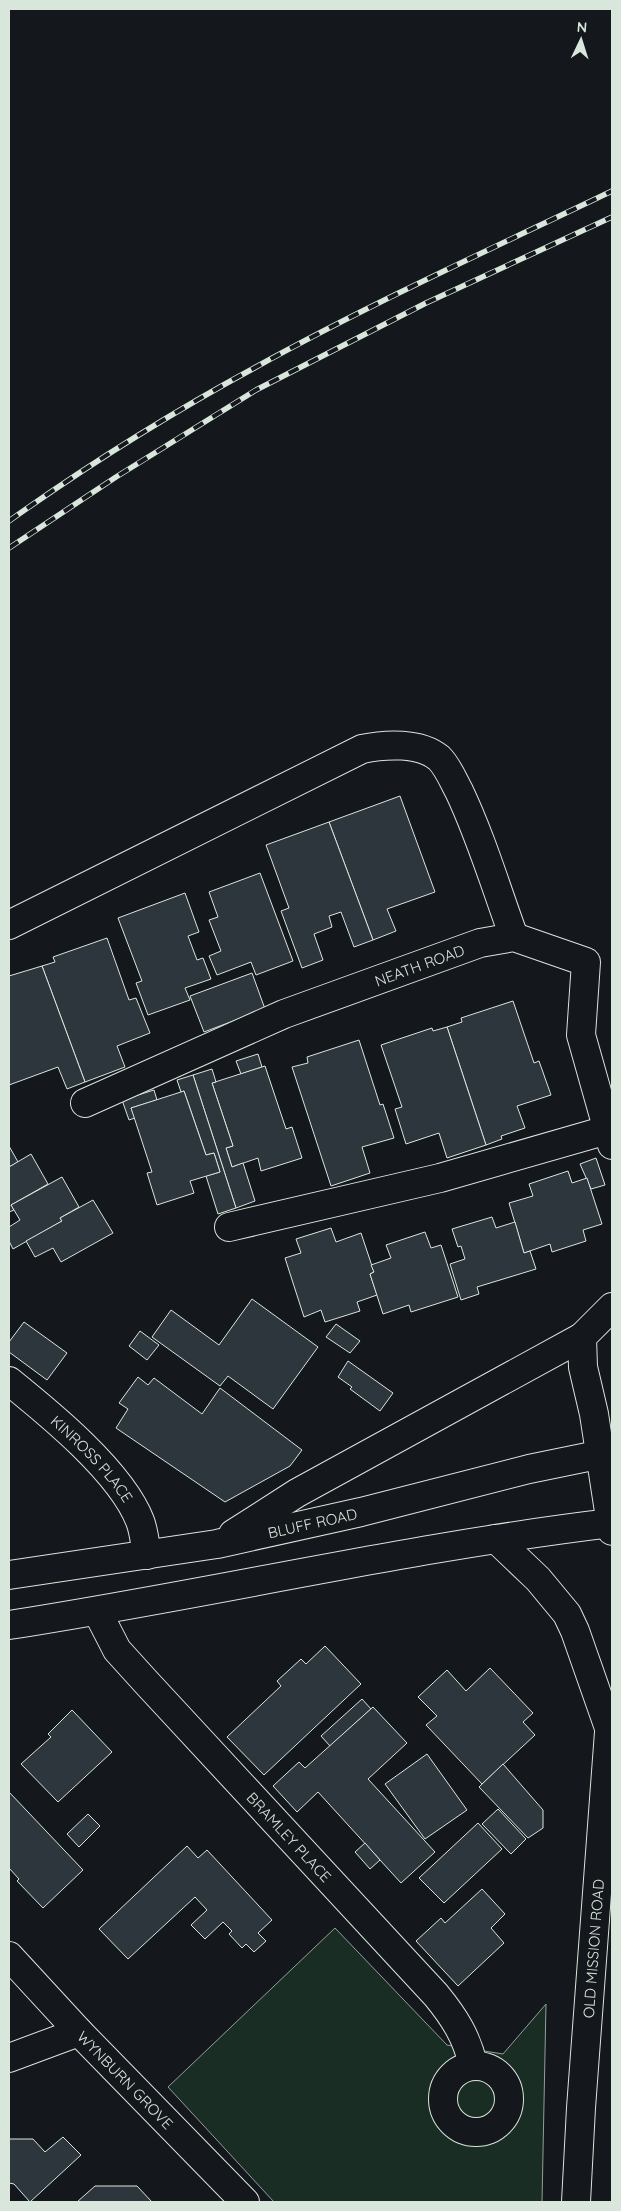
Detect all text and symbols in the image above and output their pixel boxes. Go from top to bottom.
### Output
north arrow [556,15,606,65]
text: N [576,18,588,36]
street label: NEATH ROAD [372,940,467,990]
street label: KINROSS PLACE [47,1411,137,1505]
street label: BLUFF ROAD [266,1504,359,1542]
street label: BRAMLEY PLACE [243,1788,336,1886]
street label: OLD MISSION ROAD [578,1878,608,2019]
street label: WYNBURN GROVE [74,2027,178,2133]

